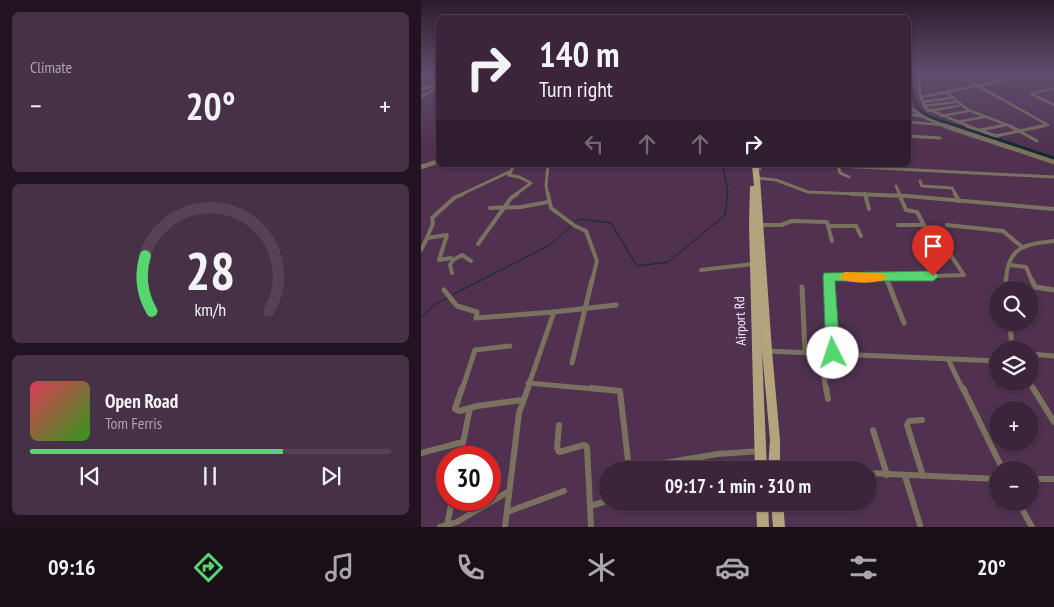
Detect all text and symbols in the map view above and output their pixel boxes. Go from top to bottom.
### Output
text: 140 m [539,31,620,77]
icon: right [456,35,521,100]
text: Climate [30,57,72,77]
text: Turn right [539,75,613,103]
text: 20° [185,81,236,130]
text: − [30,87,42,124]
text: + [379,87,391,124]
icon: left [580,130,608,158]
icon: ahead [633,130,661,158]
icon: ahead [686,130,714,158]
icon: right [739,130,767,158]
pin [912,225,954,276]
icon: arrive [919,232,947,260]
text: 28 [186,237,235,304]
map controls [989,281,1039,511]
button: search [989,281,1039,331]
street label: Airport Rd [730,296,750,346]
text: km/h [195,298,226,321]
position arrow [806,326,858,378]
button: layers [989,341,1039,391]
text: Open Road [105,389,178,413]
button: + [989,401,1039,451]
text: Tom Ferris [105,413,162,433]
speed limit sign: 30 [436,446,501,511]
button: − [989,461,1039,511]
icon: previous [76,462,104,490]
icon: pause [196,462,224,490]
icon: next [317,462,345,490]
text: 09:17 · 1 min · 310 m [665,474,811,498]
icon: directions [191,550,226,585]
icon: music [322,550,357,585]
icon: phone [453,550,488,585]
icon: climate [584,550,619,585]
icon: car [715,550,750,585]
icon: filters [846,550,881,585]
text: 09:16 [48,553,96,581]
text: 20° [977,553,1006,581]

